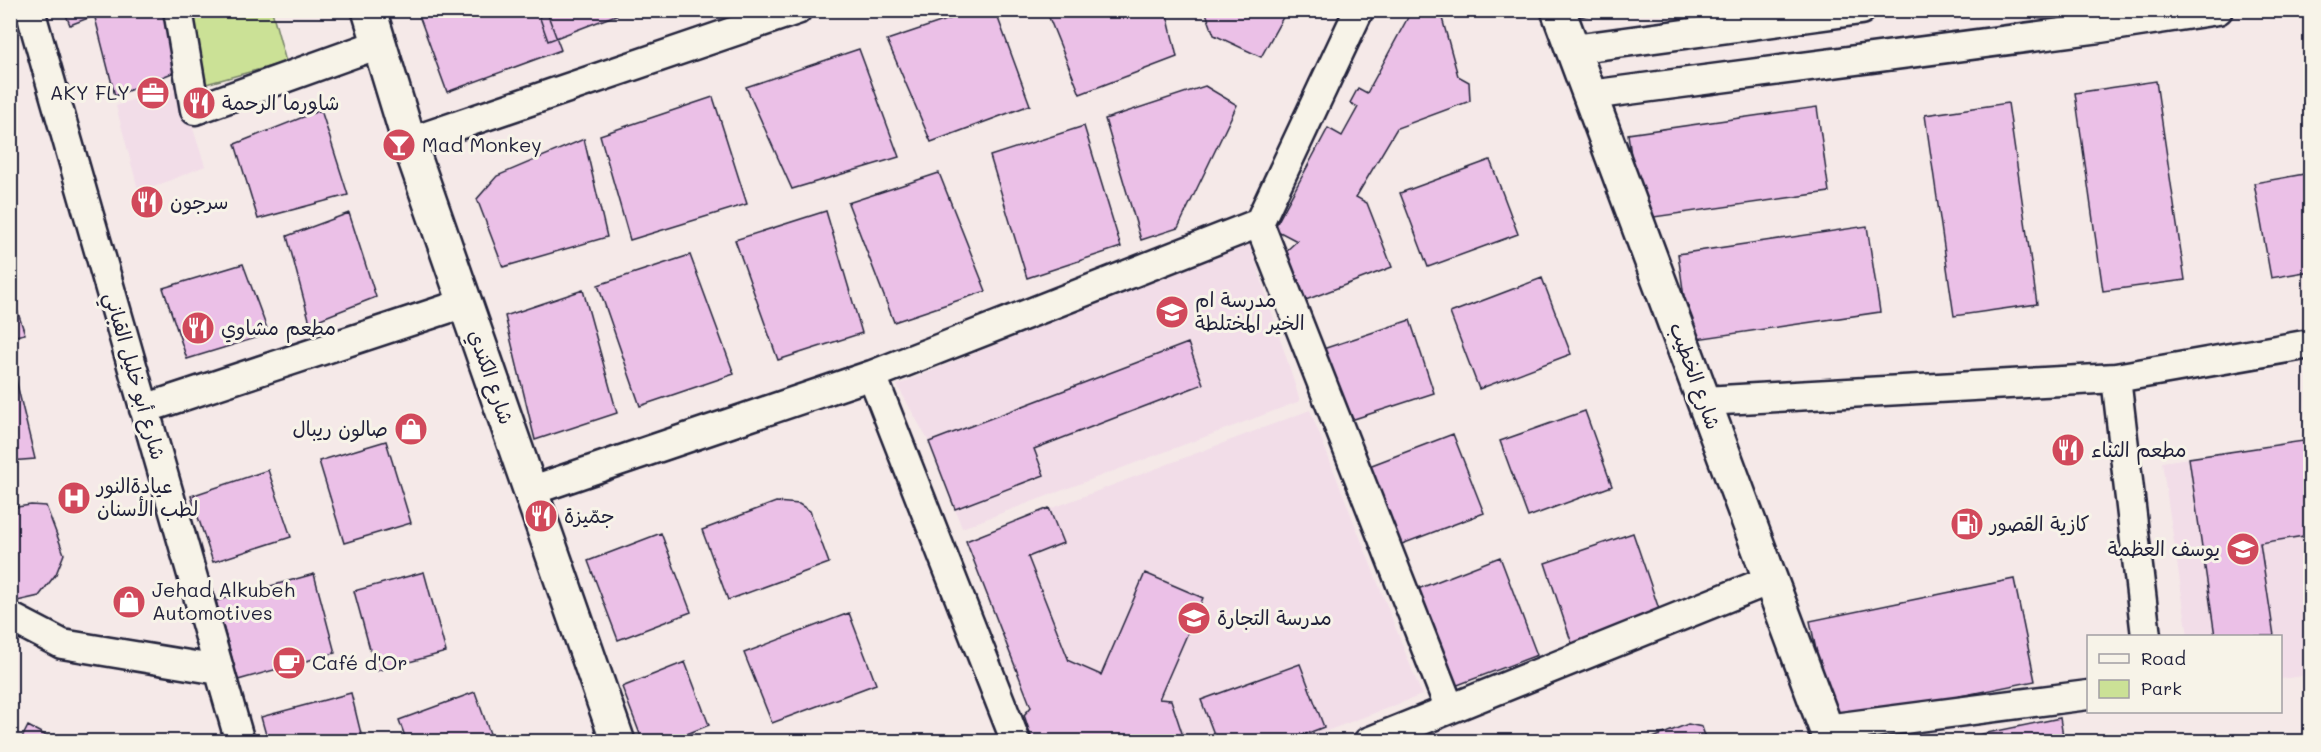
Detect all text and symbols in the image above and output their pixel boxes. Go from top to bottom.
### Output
office icon: AKY FLY [135,75,171,111]
place label: AKY FLY [50,79,130,105]
restaurant icon: شاورما الرحمة [181,85,217,121]
place label: شاورما الرحمة [222,89,339,115]
bar icon: Mad Monkey [381,127,417,163]
place label: Mad Monkey [422,131,542,157]
restaurant icon: سرجون [129,184,165,220]
place label: سرجون [170,188,228,215]
place label: مدرسة ام الخير المختلطة [1195,286,1305,335]
street label: شارع أبو خليل القباني [94,289,172,464]
school or university icon: مدرسة ام الخير المختلطة [1154,294,1190,330]
restaurant icon: مطعم مشاوي [180,310,216,346]
place label: مطعم مشاوي [221,314,336,343]
street label: شارع الخطيب [1663,319,1727,433]
street label: شارع الكندي [461,326,520,428]
shop icon: صالون ريبال [393,411,429,447]
place label: صالون ريبال [293,415,388,443]
restaurant icon: مطعم الثناء [2050,432,2086,468]
place label: مطعم الثناء [2091,436,2187,465]
place label: عيادةالنور لطب الأسنان [95,472,198,521]
hospital icon: عيادةالنور لطب الأسنان [56,480,92,516]
restaurant icon: جمّيزة [523,498,559,534]
place label: جمّيزة [564,502,615,528]
fuel station icon: كازية القصور [1949,506,1985,542]
place label: كازية القصور [1988,510,2090,537]
school or university icon: يوسف العظمة [2225,531,2261,567]
place label: يوسف العظمة [2108,535,2220,561]
place label: Jehad Alkubeh Automotives [152,576,295,625]
shop icon: Jehad Alkubeh Automotives [111,584,147,620]
school or university icon: مدرسة التجارة [1176,600,1212,636]
place label: مدرسة التجارة [1217,604,1332,630]
legend [2087,635,2282,713]
cafe icon: Café d'Or [271,645,307,681]
text: Road [2141,646,2186,670]
place label: Café d'Or [312,649,407,675]
text: Park [2141,676,2182,700]

